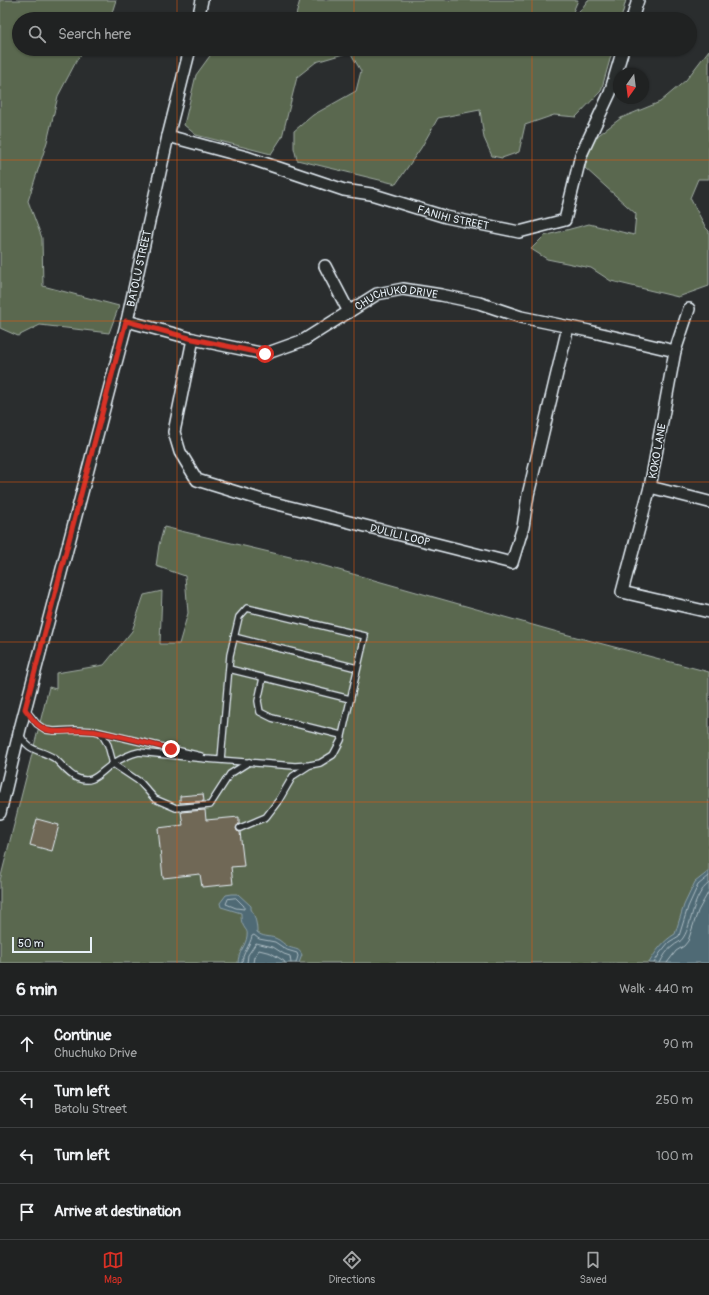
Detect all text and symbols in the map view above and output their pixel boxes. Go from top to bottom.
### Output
search box [12,12,697,56]
icon: search [26,23,48,45]
text: Search here [58,25,131,44]
north arrow [613,68,649,104]
street label: FANIHI STREET [416,203,490,233]
street label: BATOLU STREET [124,229,154,308]
street label: CHUCHUKO DRIVE [353,283,439,313]
route start [256,345,274,363]
street label: KOKO LANE [646,422,669,480]
street label: DULILI LOOP [369,521,431,549]
route end [162,740,180,758]
scale bar [12,935,92,954]
text: 50 m [18,937,44,950]
text: 6 min [16,979,57,1000]
text: Walk · 440 m [619,981,693,997]
text: Continue [54,1026,112,1045]
icon: ahead [16,1033,38,1055]
text: 90 m [663,1036,693,1052]
text: Chuchuko Drive [54,1045,137,1061]
text: Turn left [54,1082,110,1101]
icon: left [16,1089,38,1111]
text: 250 m [655,1092,693,1108]
text: Batolu Street [54,1101,127,1117]
icon: left [16,1145,38,1167]
text: Turn left [54,1146,110,1165]
text: 100 m [656,1148,693,1164]
icon: arrive [16,1201,38,1223]
text: Arrive at destination [54,1202,181,1221]
tab: Map [102,1249,124,1286]
tab: Directions [328,1249,375,1286]
tab: Saved [580,1249,607,1286]

